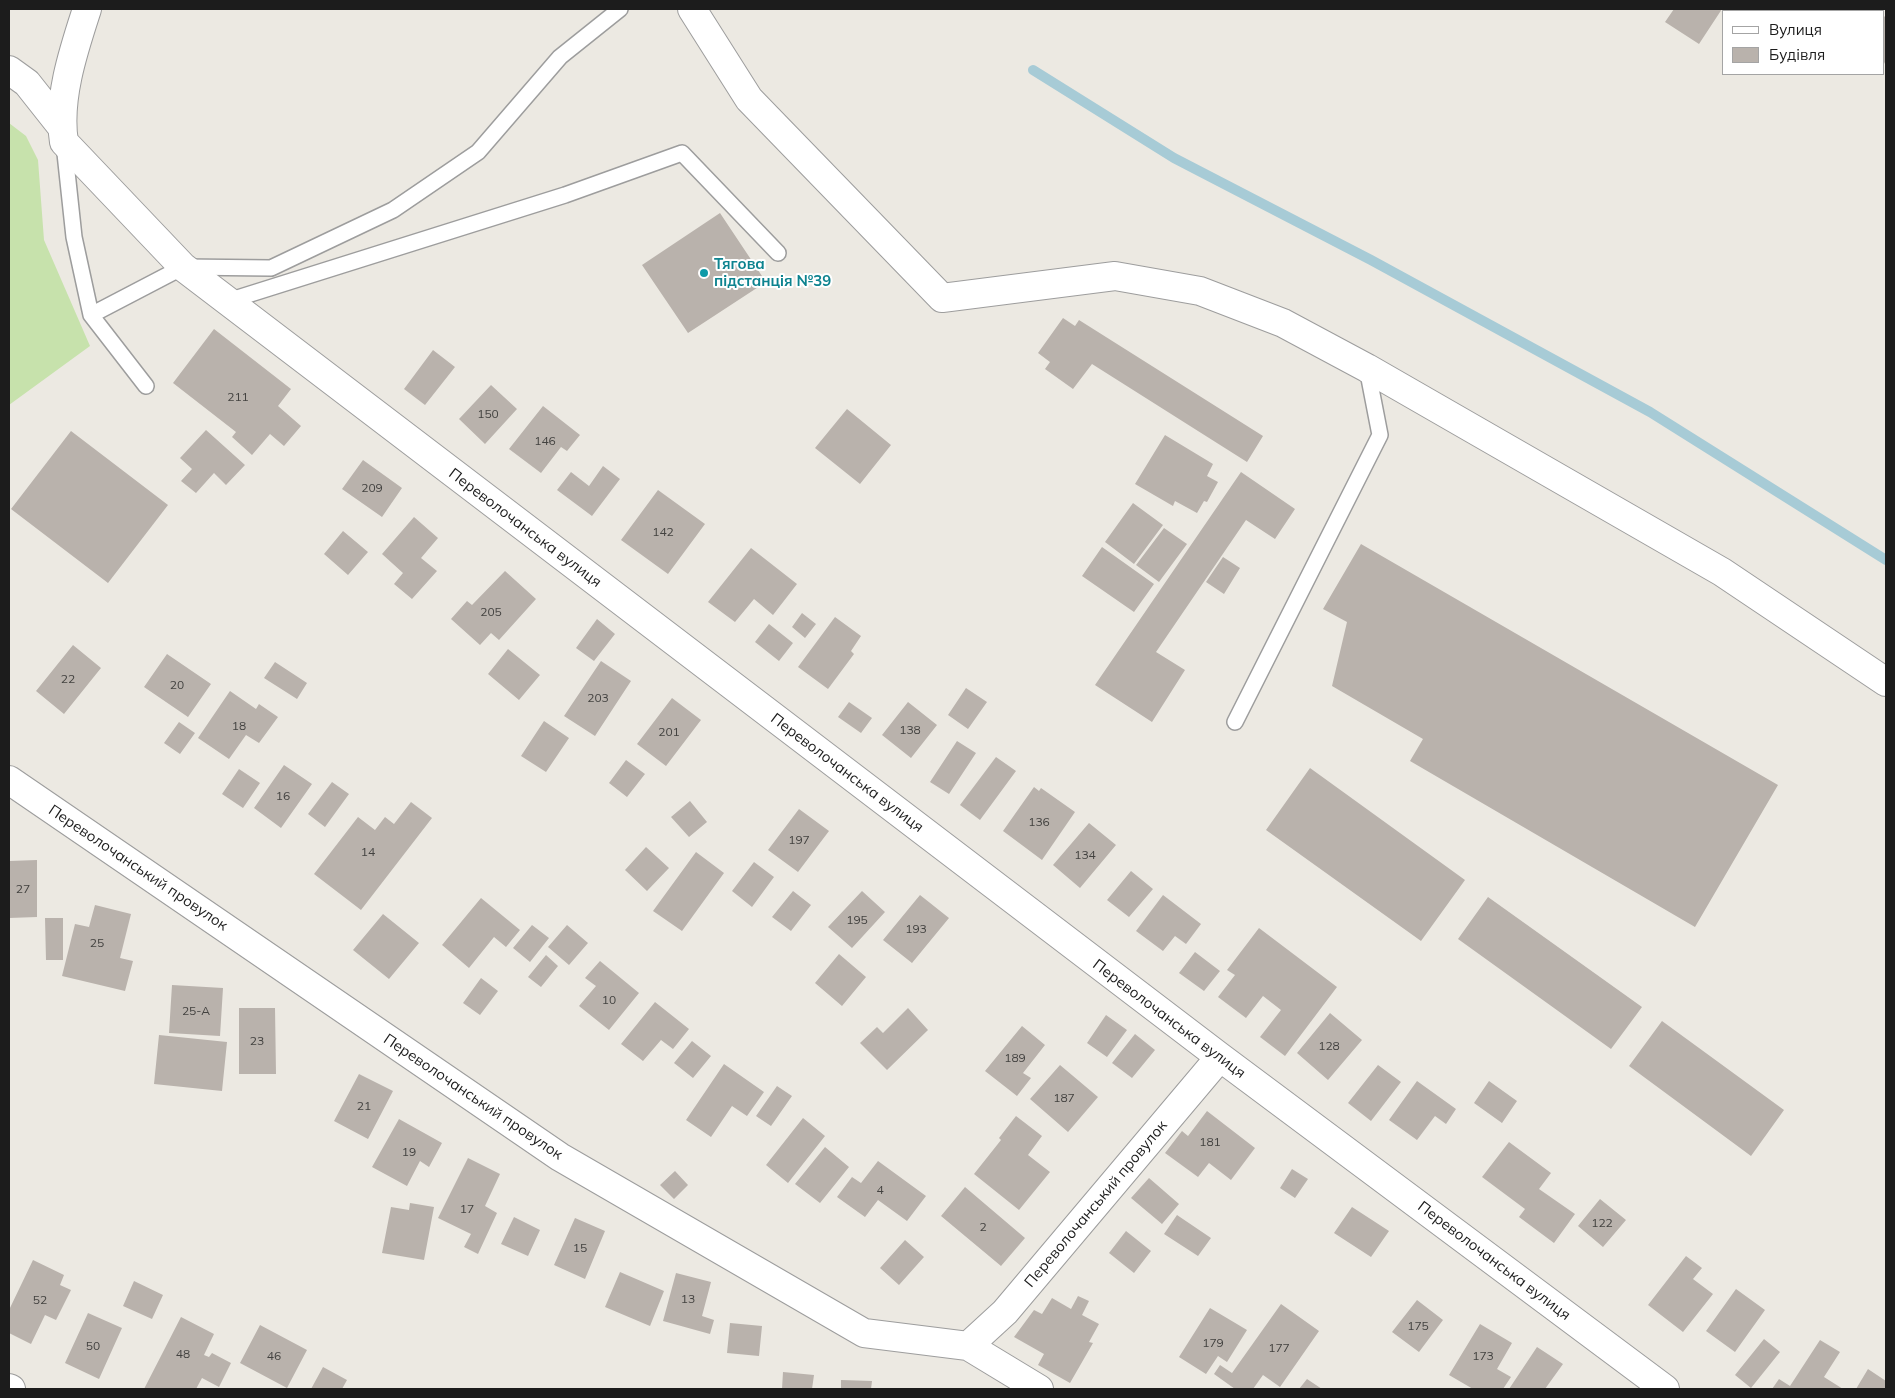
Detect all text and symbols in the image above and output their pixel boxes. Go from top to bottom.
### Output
legend [1722,10,1885,75]
text: Вулиця [1769,20,1822,39]
text: Будівля [1769,45,1825,64]
place label: Тягова пiдстанцiя №39 [714,255,831,290]
marker: Тягова пiдстанцiя №39 [698,267,710,279]
house number: 211 [227,390,249,404]
house number: 150 [477,407,499,421]
house number: 146 [534,434,556,448]
street label: Переволочанська вулиця [445,465,605,591]
house number: 209 [361,481,383,495]
house number: 142 [652,525,674,539]
house number: 205 [480,605,502,619]
house number: 22 [61,672,75,686]
house number: 20 [170,678,184,692]
house number: 203 [587,691,609,705]
street label: Переволочанська вулиця [767,710,927,836]
house number: 18 [232,719,246,733]
house number: 138 [899,723,921,737]
house number: 201 [658,725,680,739]
house number: 16 [276,789,290,803]
street label: Переволочанський провулок [45,801,231,935]
house number: 136 [1028,815,1050,829]
house number: 197 [788,833,810,847]
house number: 14 [361,845,375,859]
house number: 134 [1074,848,1096,862]
house number: 27 [16,882,30,896]
house number: 195 [846,913,868,927]
house number: 193 [905,922,927,936]
house number: 25 [90,936,104,950]
street label: Переволочанська вулиця [1089,956,1249,1082]
house number: 10 [602,993,616,1007]
house number: 25-А [182,1004,210,1018]
street label: Переволочанський провулок [380,1030,566,1164]
house number: 23 [250,1034,264,1048]
house number: 128 [1318,1039,1340,1053]
house number: 189 [1004,1051,1026,1065]
house number: 187 [1053,1091,1075,1105]
house number: 21 [357,1099,371,1113]
street label: Переволочанський провулок [1021,1117,1171,1291]
house number: 181 [1199,1135,1221,1149]
house number: 19 [402,1145,416,1159]
house number: 4 [876,1183,884,1197]
street label: Переволочанська вулиця [1414,1198,1574,1324]
house number: 17 [460,1202,474,1216]
house number: 122 [1591,1216,1613,1230]
house number: 2 [979,1220,987,1234]
house number: 15 [573,1241,587,1255]
house number: 13 [681,1292,695,1306]
house number: 52 [33,1293,47,1307]
house number: 175 [1407,1319,1429,1333]
house number: 179 [1202,1336,1224,1350]
house number: 50 [86,1339,100,1353]
house number: 177 [1268,1341,1290,1355]
house number: 48 [176,1347,190,1361]
house number: 46 [267,1349,281,1363]
house number: 173 [1472,1349,1494,1363]

